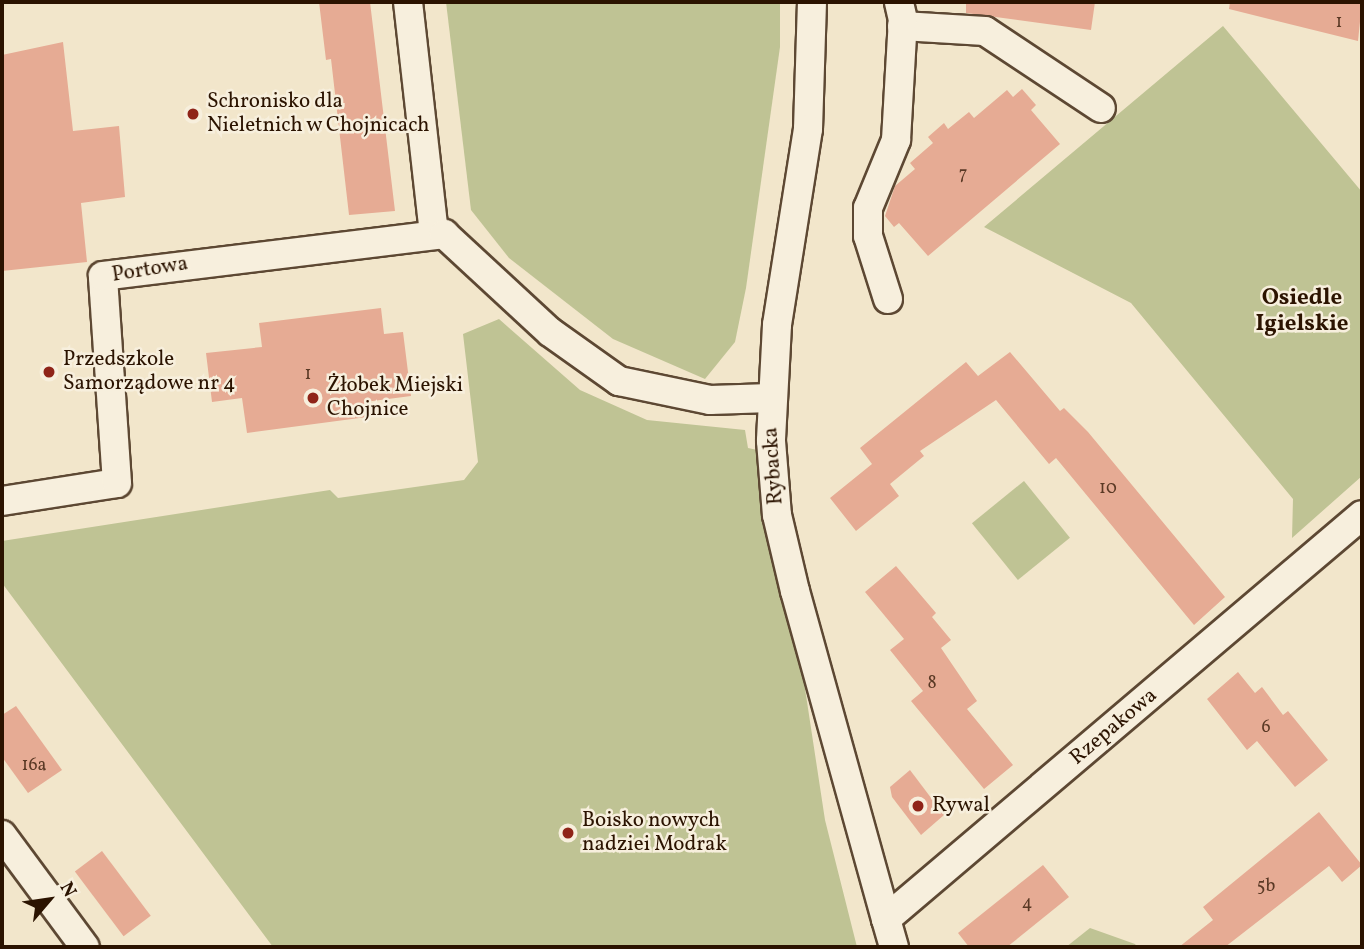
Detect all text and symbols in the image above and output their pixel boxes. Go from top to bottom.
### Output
house number: 1 [1336,12,1342,34]
place label: Schronisko dla Nieletnich w Chojnicach [207,89,431,139]
marker: Schronisko dla Nieletnich w Chojnicach [185,106,201,122]
house number: 7 [959,164,967,186]
street label: Portowa [110,252,190,288]
district label: Osiedle Igielskie [1256,284,1348,338]
place label: Przedszkole Samorządowe nr 4 [63,347,236,397]
marker: Przedszkole Samorządowe nr 4 [41,364,57,380]
house number: 1 [305,364,311,386]
place label: Żłobek Miejski Chojnice [327,373,463,423]
marker: Żłobek Miejski Chojnice [305,390,321,406]
street label: Rybacka [759,426,789,506]
house number: 10 [1099,478,1117,500]
house number: 8 [927,673,937,695]
street label: Rzepakowa [1065,683,1163,771]
house number: 6 [1261,717,1271,739]
house number: 16a [21,755,47,777]
place label: Rywal [932,793,990,819]
marker: Rywal [910,798,926,814]
place label: Boisko nowych nadziei Modrak [582,808,727,858]
marker: Boisko nowych nadziei Modrak [560,825,576,841]
north arrow [14,865,84,935]
house number: 5b [1257,876,1275,898]
text: N [53,877,82,902]
house number: 4 [1022,893,1032,915]

